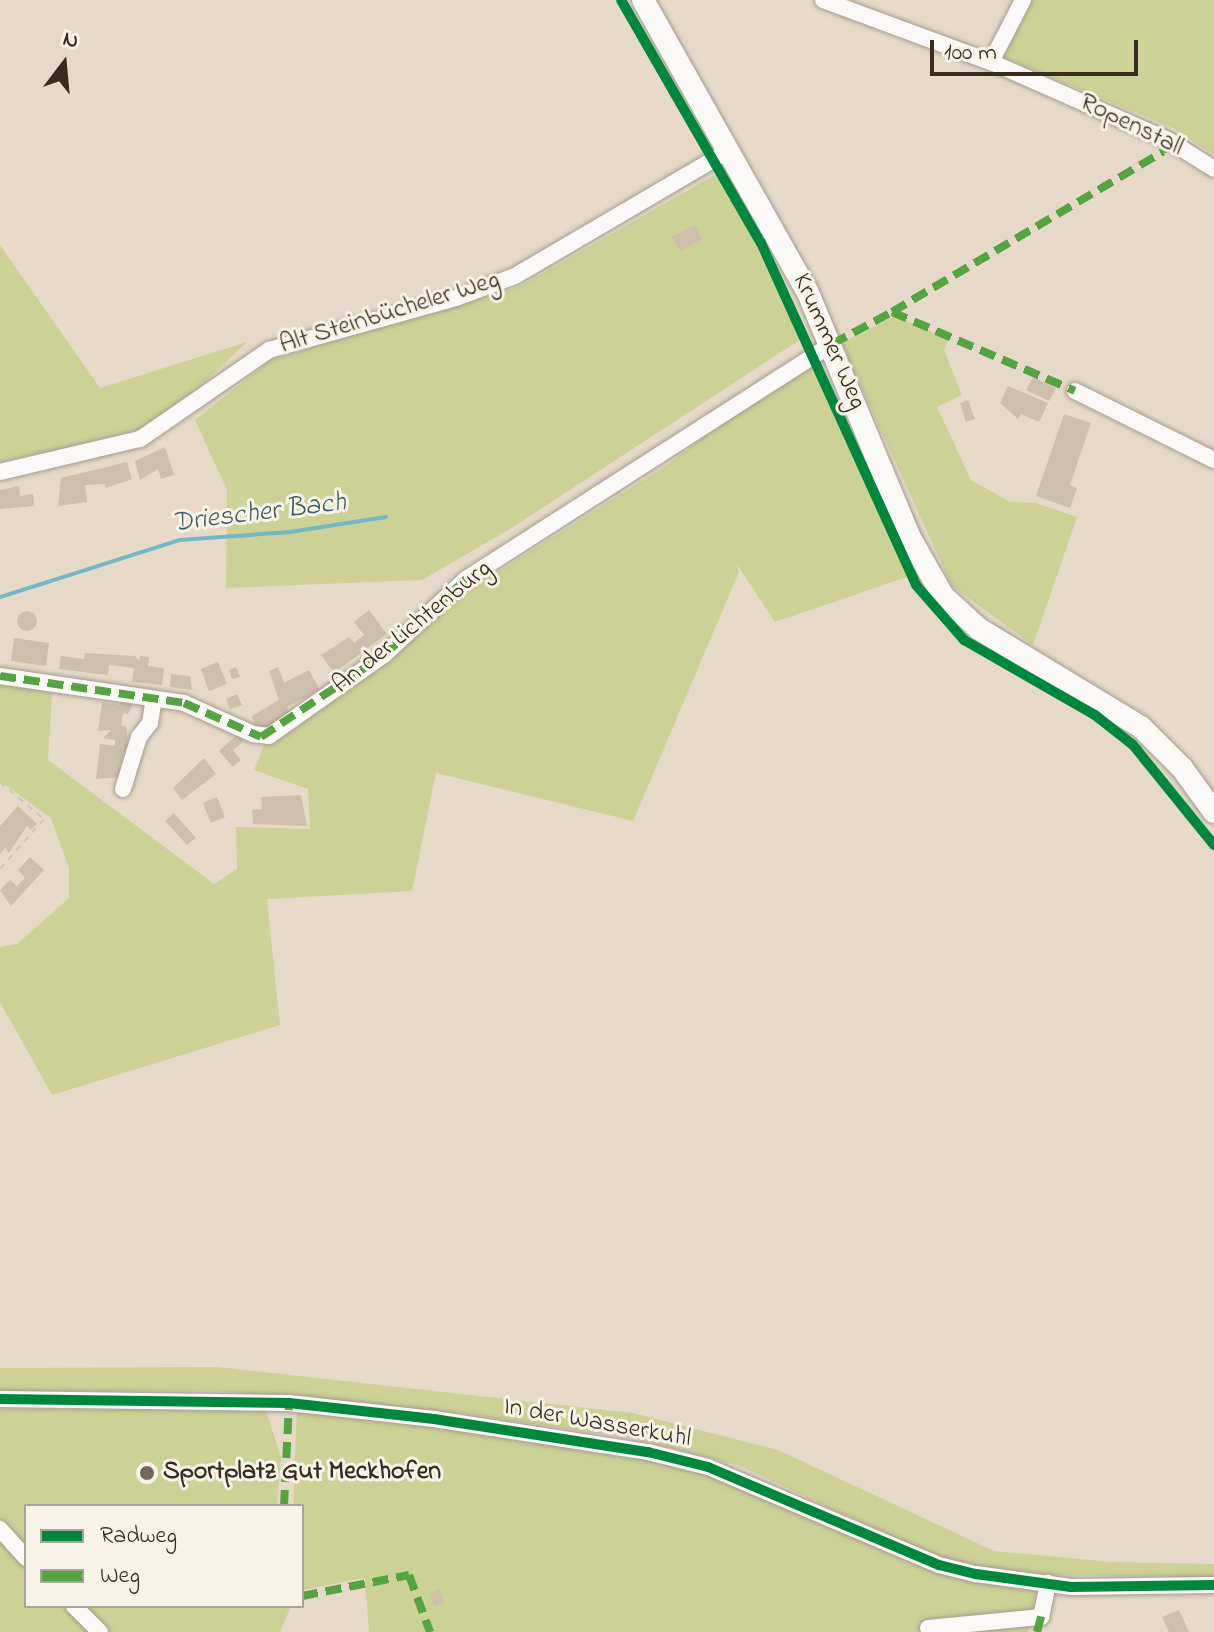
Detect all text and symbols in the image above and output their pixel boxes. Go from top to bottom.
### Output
text: N [59,23,82,58]
north arrow [24,24,104,104]
scale bar [934,24,1142,74]
text: 100 m [944,36,997,71]
street label: Ropenstall [1074,88,1188,164]
street label: Alt Steinbücheler Weg [276,266,504,362]
street label: Krummer Weg [784,269,872,415]
water label: Driescher Bach [170,487,348,541]
street label: An der Lichtenburg [327,554,499,702]
street label: In der Wasserkuhl [501,1392,693,1456]
place label: Sportplatz Gut Meckhofen [163,1457,441,1489]
marker: Sportplatz Gut Meckhofen [138,1464,156,1482]
legend [24,1504,304,1608]
text: Radweg [100,1519,177,1554]
text: Weg [100,1559,140,1594]

